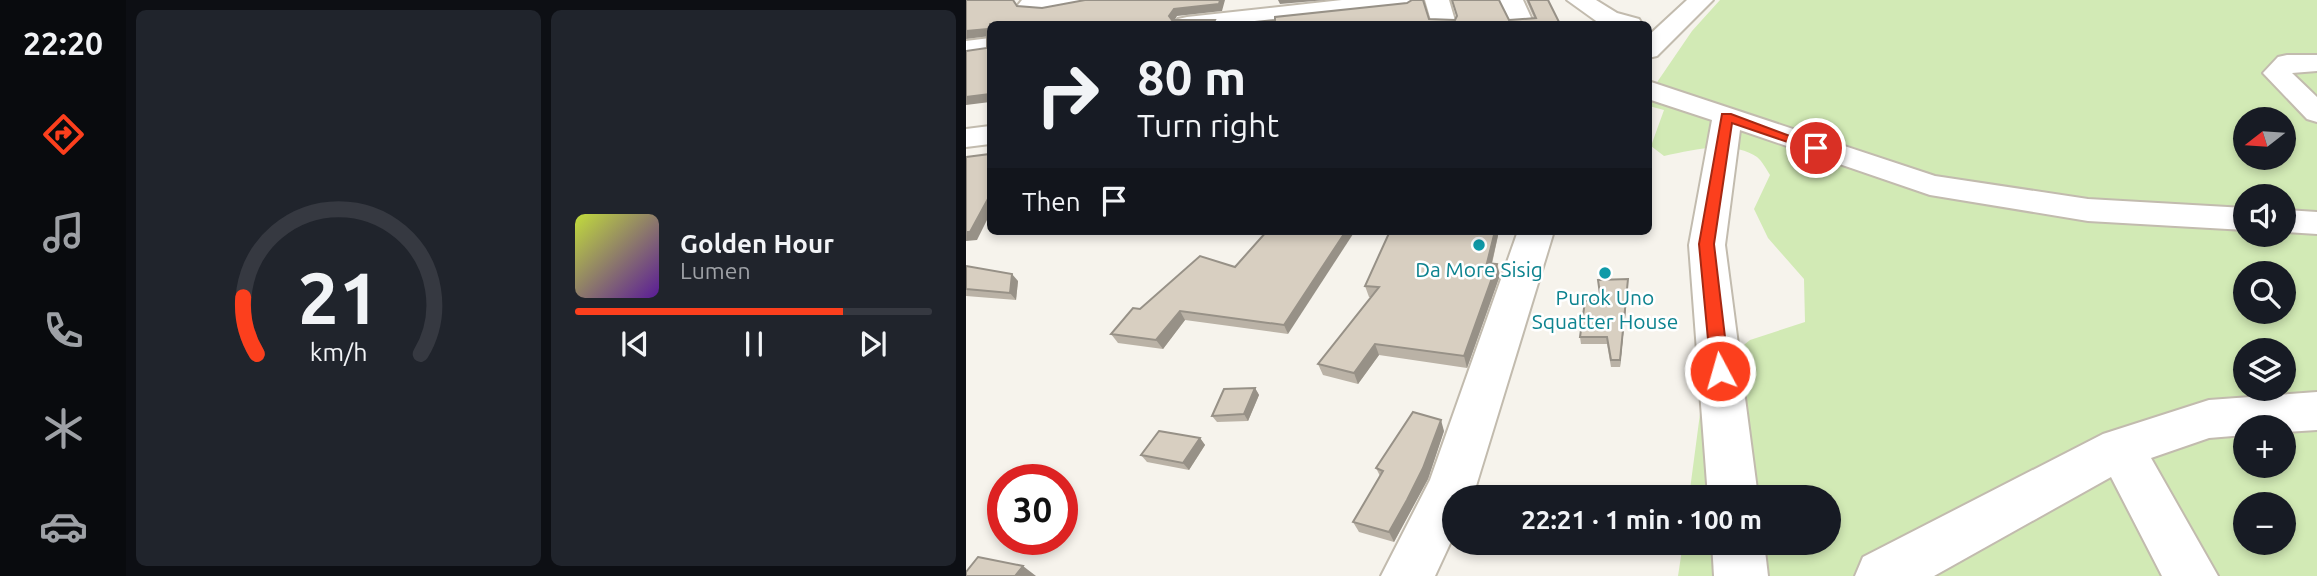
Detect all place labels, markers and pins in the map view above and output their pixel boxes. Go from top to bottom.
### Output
pin [1786,118,1846,178]
marker: Da More Sisig [1471,237,1487,253]
place label: Da More Sisig [1415,257,1543,281]
marker: Purok Uno Squatter House [1597,265,1613,281]
place label: Purok Uno Squatter House [1532,285,1678,333]

